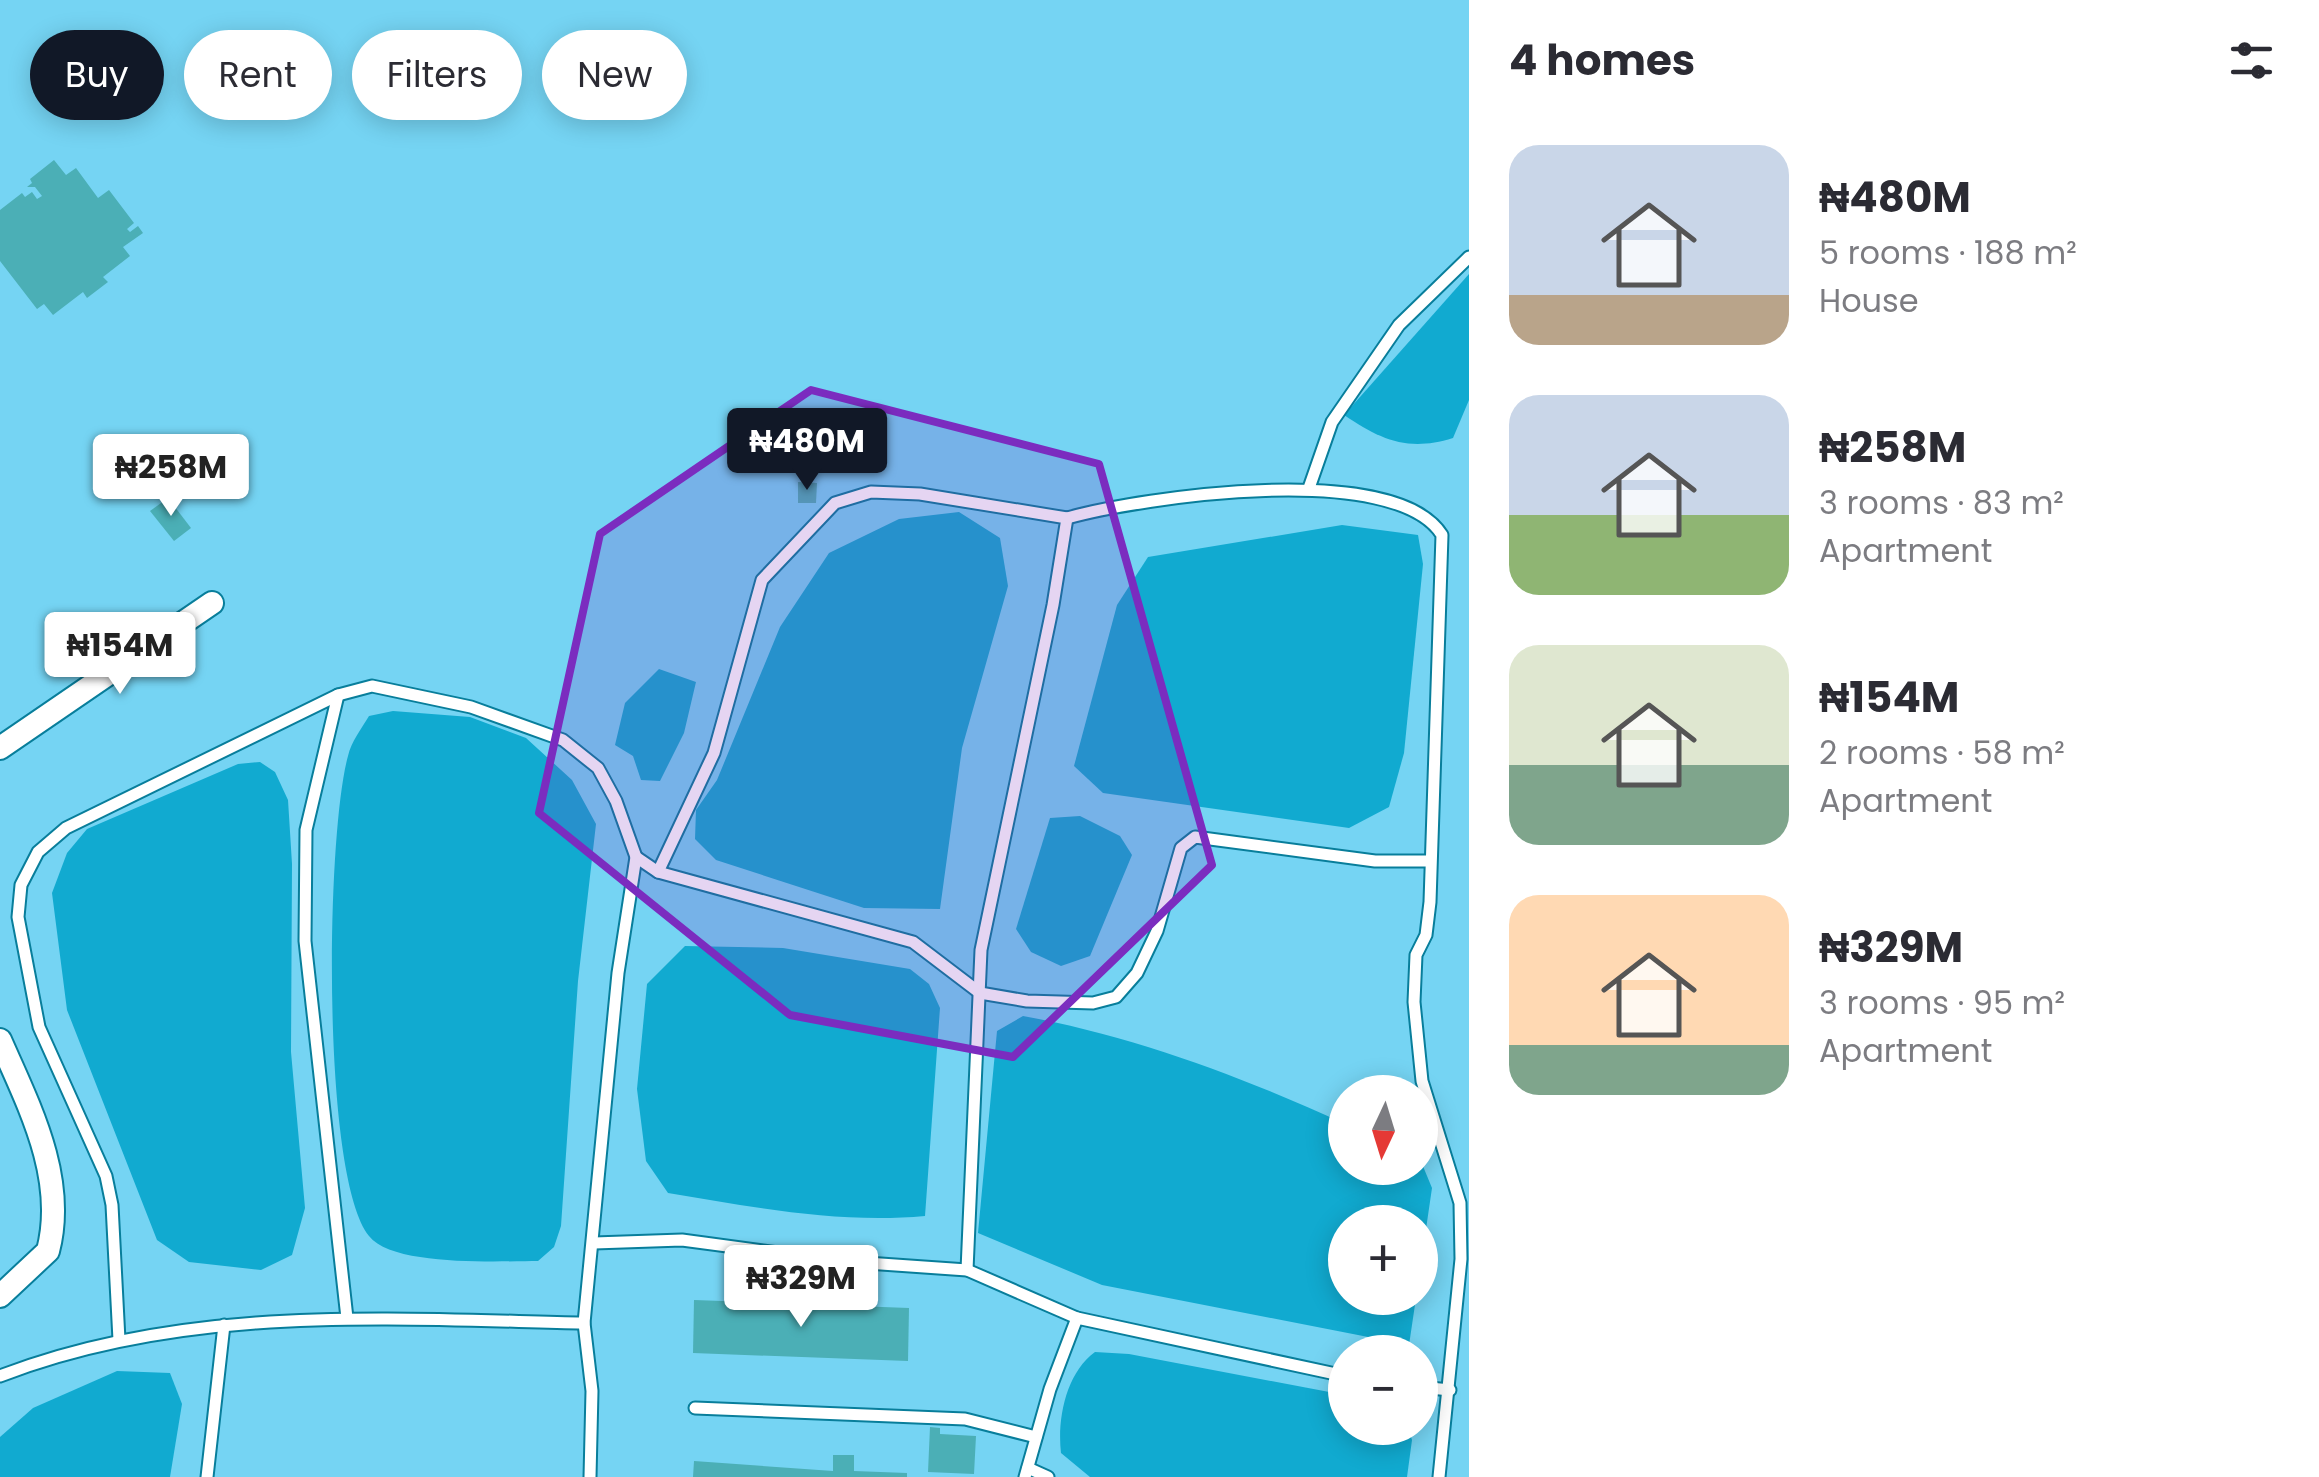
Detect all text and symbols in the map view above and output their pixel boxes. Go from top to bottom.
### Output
chip: Buy [30,30,164,120]
chip: Rent [184,30,332,120]
chip: Filters [352,30,522,120]
chip: New [542,30,687,120]
text: 4 homes [1509,31,1695,90]
icon: filters [2224,33,2279,88]
text: ₦480M [1819,168,1971,227]
icon: home [1589,185,1709,305]
text: 5 rooms · 188 m² [1819,230,2077,275]
text: House [1819,278,1919,323]
pin: ₦480M [737,408,877,493]
text: ₦480M [749,418,865,463]
text: ₦258M [1819,418,1966,477]
pin: ₦258M [101,434,241,519]
icon: home [1589,435,1709,555]
text: ₦258M [115,444,227,489]
text: 3 rooms · 83 m² [1819,480,2064,525]
text: Apartment [1819,528,1992,573]
pin: ₦154M [50,612,190,697]
text: ₦154M [67,622,173,667]
text: ₦154M [1819,668,1959,727]
icon: home [1589,685,1709,805]
text: 2 rooms · 58 m² [1819,730,2065,775]
text: Apartment [1819,778,1992,823]
text: ₦329M [1819,918,1963,977]
icon: home [1589,935,1709,1055]
text: 3 rooms · 95 m² [1819,980,2065,1025]
text: Apartment [1819,1028,1992,1073]
north arrow [1328,1075,1438,1185]
map controls [1328,1075,1438,1445]
button: + [1328,1205,1438,1315]
pin: ₦329M [731,1245,871,1330]
text: ₦329M [746,1255,856,1300]
button: − [1328,1335,1438,1445]

